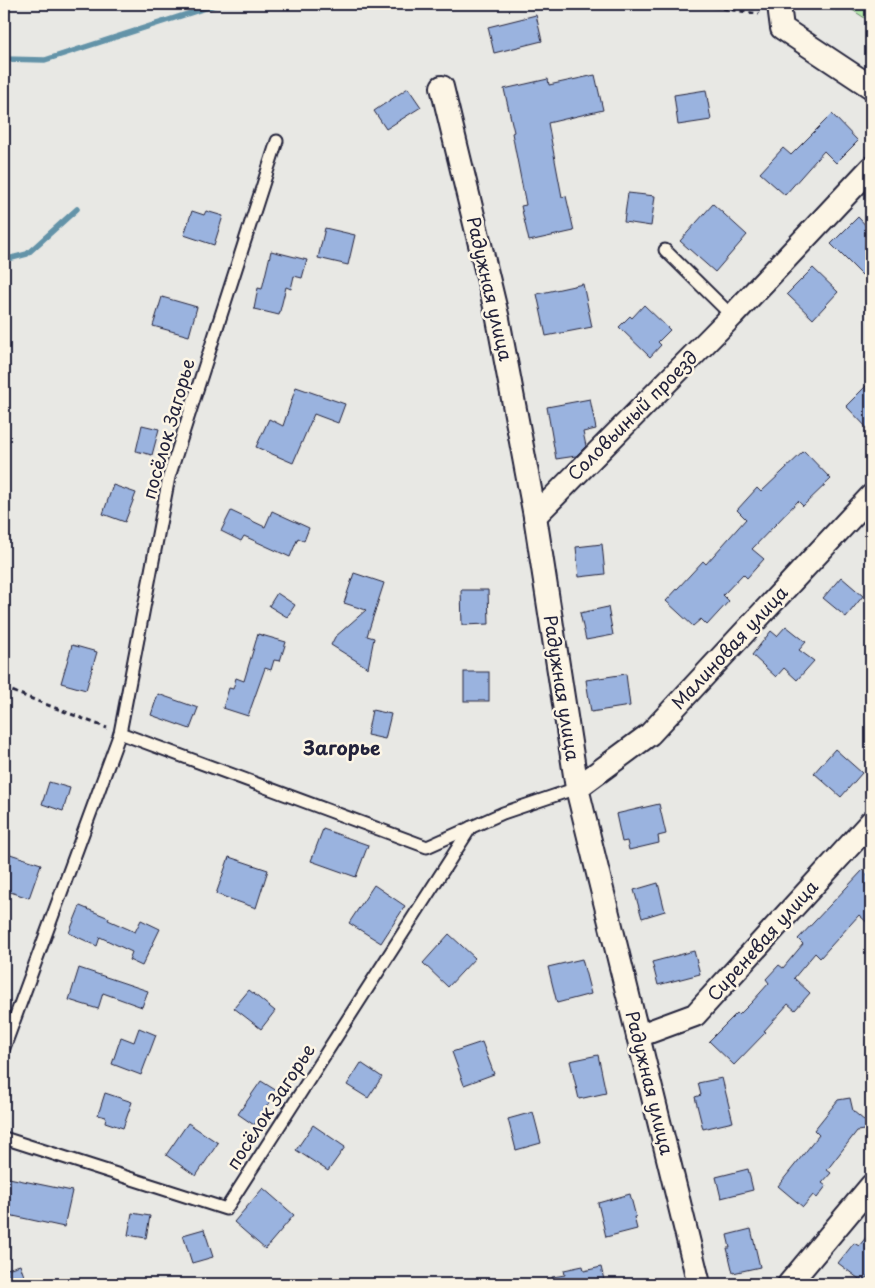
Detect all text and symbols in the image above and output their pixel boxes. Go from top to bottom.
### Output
street label: Радужная улица [461,214,520,364]
street label: Соловьиный проезд [561,344,703,486]
street label: посёлок Загорье [135,355,201,502]
street label: Малиновая улица [664,579,794,715]
street label: Радужная улица [538,613,587,763]
district label: Загорье [302,733,381,761]
street label: Сиреневая улица [700,873,824,1007]
street label: Радужная улица [620,1008,682,1158]
street label: посёлок Загорье [219,1038,321,1174]

